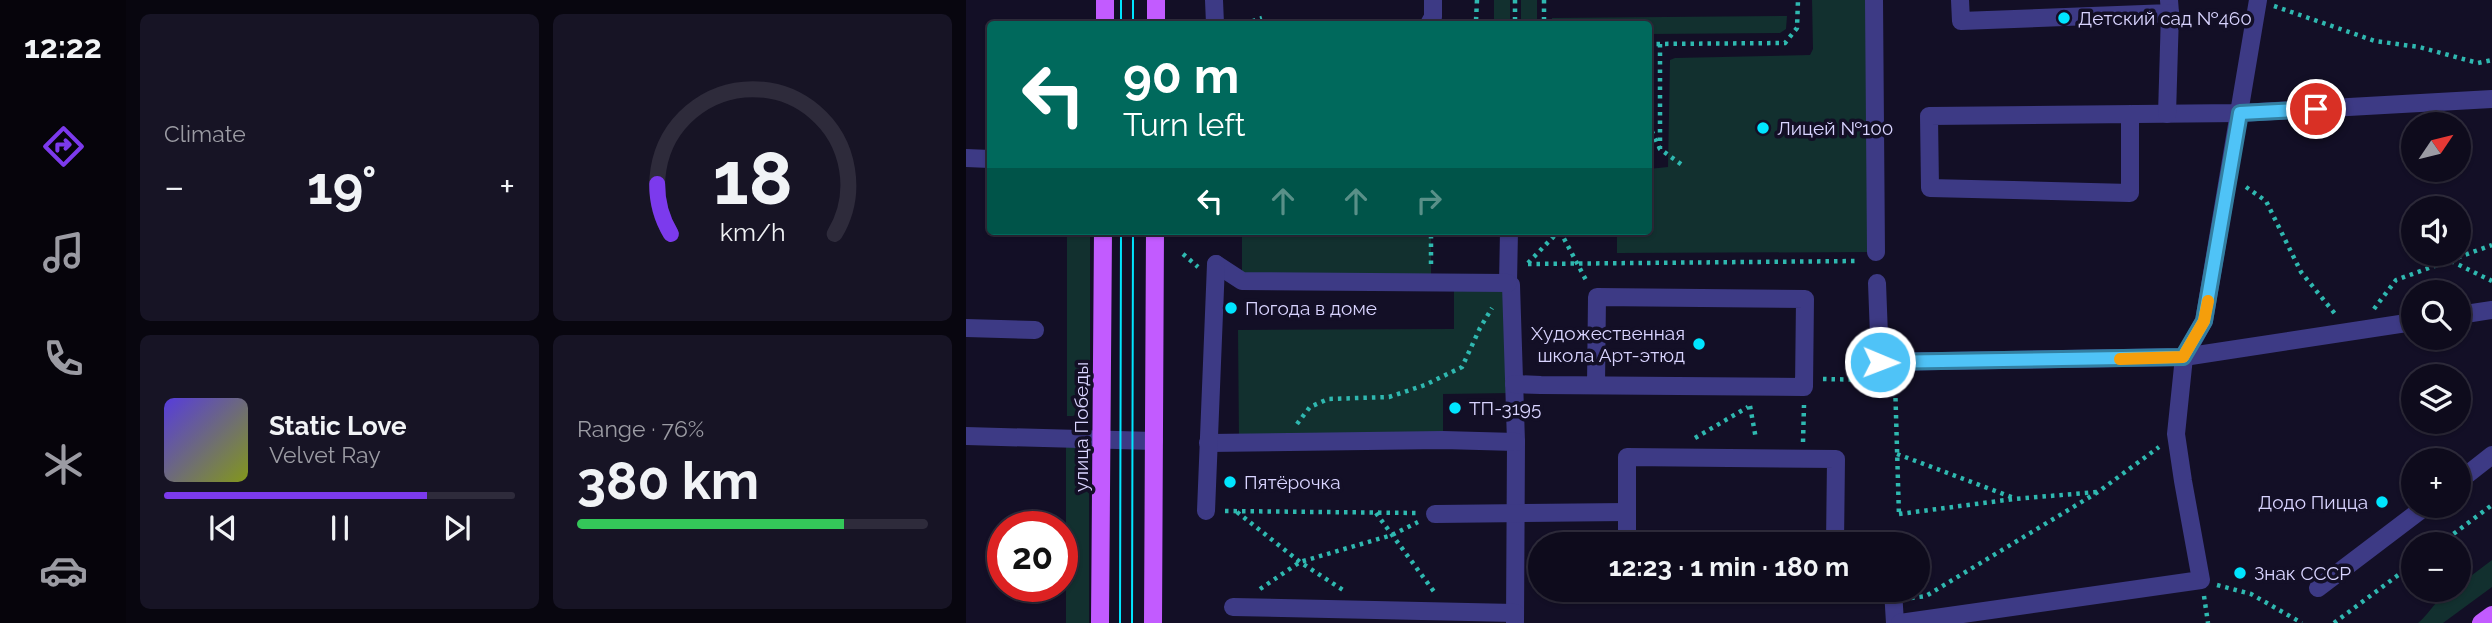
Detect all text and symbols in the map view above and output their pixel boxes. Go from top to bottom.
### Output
place label: Детский сад №460 [2078,7,2252,29]
marker: Детский сад №460 [2056,10,2072,26]
text: 12:22 [24,28,102,65]
text: 90 m [1123,47,1239,104]
icon: left [1008,49,1099,140]
pin [2286,79,2346,139]
icon: arrive [2297,90,2335,128]
text: Turn left [1123,106,1245,143]
north arrow [2401,112,2471,182]
map controls [2401,112,2471,602]
place label: Лицей №100 [1777,117,1893,139]
text: Climate [164,120,246,147]
marker: Лицей №100 [1755,120,1771,136]
icon: directions [39,122,88,171]
text: 18 [713,136,792,221]
text: 19° [307,155,377,216]
text: − [164,164,184,209]
text: + [499,164,515,209]
icon: left [1191,182,1229,220]
icon: ahead [1264,182,1302,220]
icon: ahead [1337,182,1375,220]
icon: right [1410,182,1448,220]
button: sound [2401,196,2471,266]
text: km/h [720,216,785,246]
icon: music [39,228,88,277]
button: search [2401,280,2471,350]
place label: Погода в доме [1245,297,1377,319]
marker: Погода в доме [1223,300,1239,316]
place label: Художественная школа Арт-этюд [1531,322,1685,366]
position arrow [1843,325,1917,399]
icon: phone [39,334,88,383]
marker: Художественная школа Арт-этюд [1691,336,1707,352]
street label: улица Победы [1070,362,1092,492]
button: layers [2401,364,2471,434]
place label: ТП-3195 [1469,397,1541,419]
marker: ТП-3195 [1447,400,1463,416]
text: Static Love [269,411,407,441]
text: Range · 76% [577,415,704,442]
icon: climate [39,440,88,489]
text: Velvet Ray [269,441,381,468]
button: + [2401,448,2471,518]
text: 380 km [577,450,759,511]
place label: Пятёрочка [1244,471,1341,493]
marker: Пятёрочка [1222,474,1238,490]
place label: Додо Пицца [2258,491,2368,513]
marker: Додо Пицца [2374,494,2390,510]
icon: previous [204,509,242,547]
icon: pause [321,509,359,547]
icon: next [438,509,476,547]
speed limit sign: 20 [987,511,1078,602]
button: − [2401,532,2471,602]
icon: car [39,546,88,595]
text: 12:23 · 1 min · 180 m [1609,552,1849,582]
place label: Знак СССР [2254,562,2351,584]
marker: Знак СССР [2232,565,2248,581]

